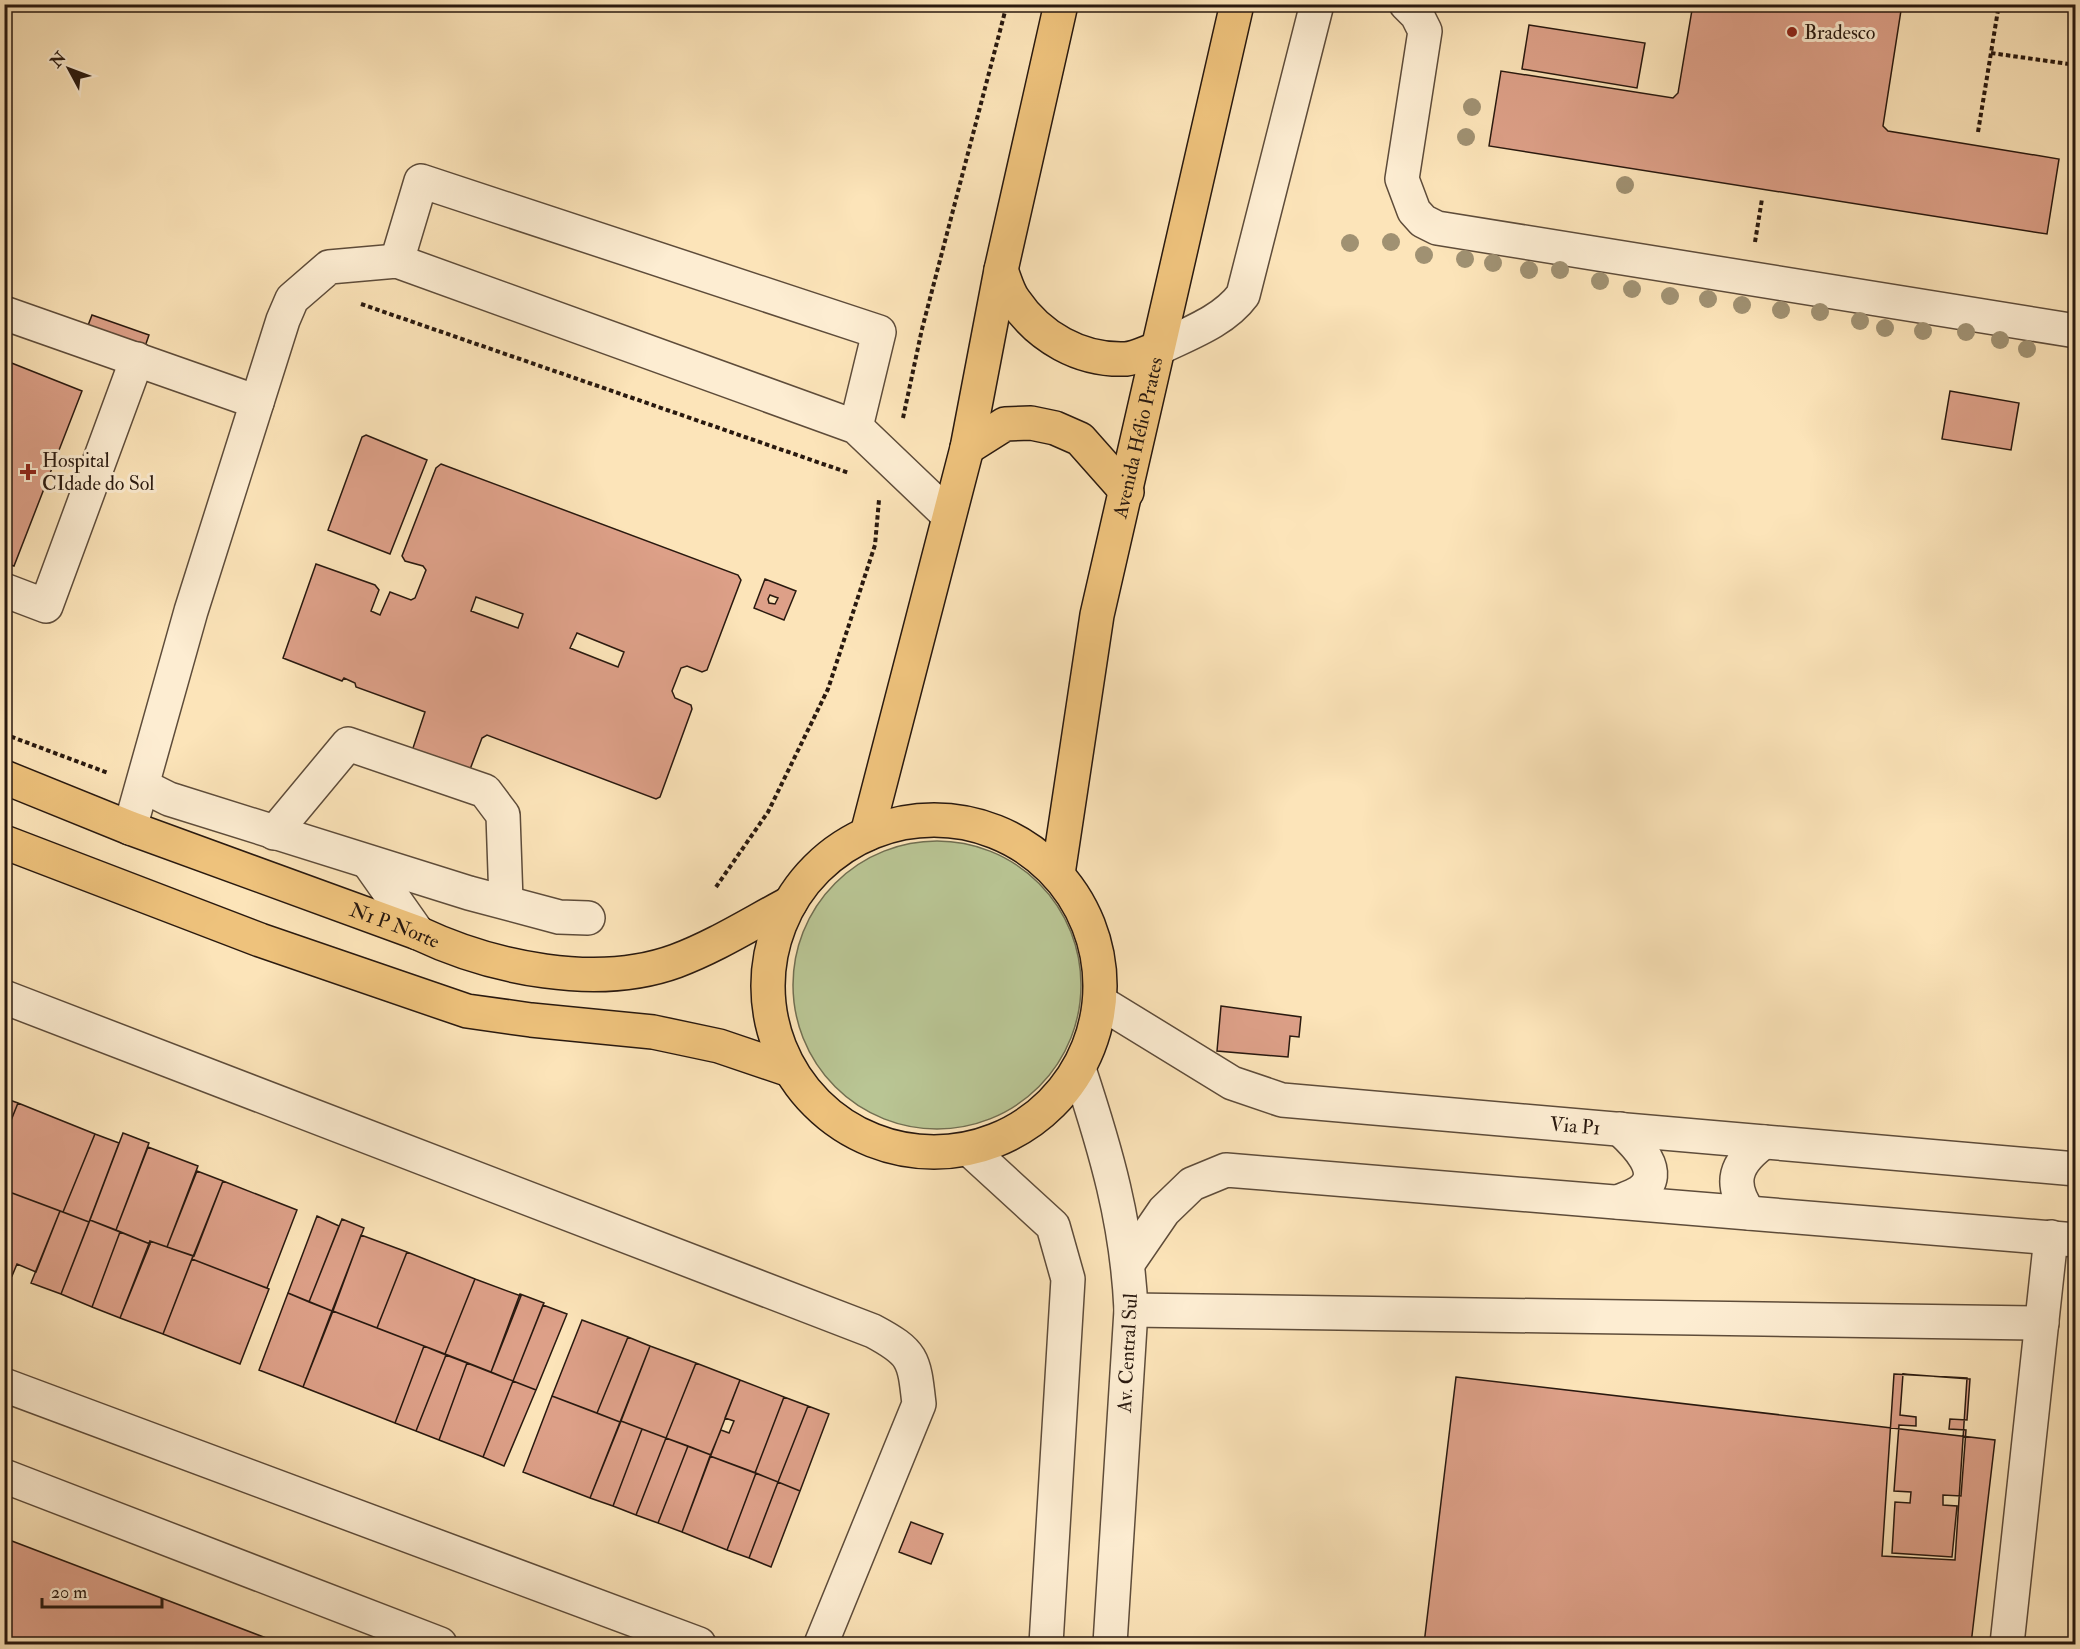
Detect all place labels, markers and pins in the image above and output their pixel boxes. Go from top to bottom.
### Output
place label: Bradesco [1804,20,1875,45]
marker: Bradesco [1785,25,1799,39]
place label: Hospital CIdade do Sol [42,448,154,496]
marker: Hospital CIdade do Sol [19,463,37,481]

